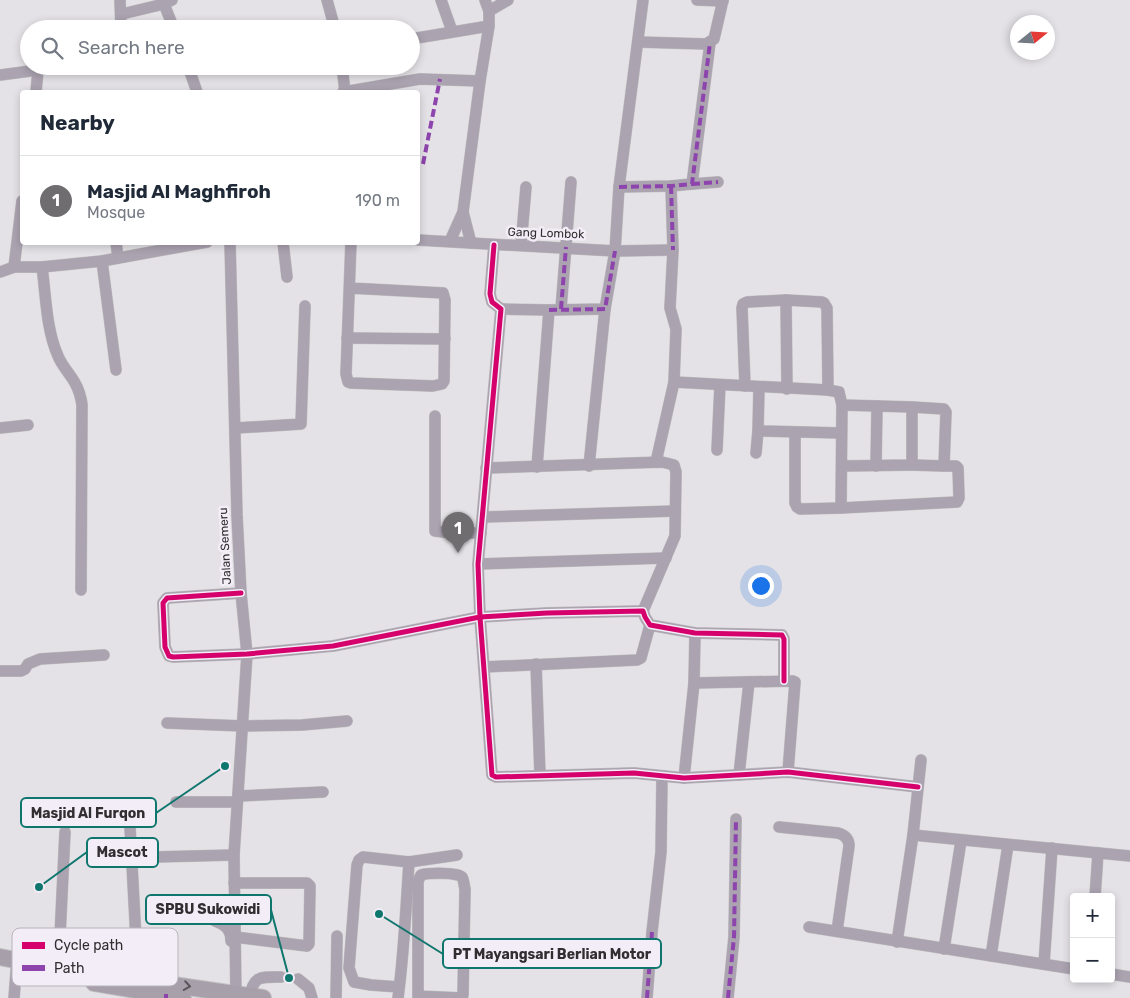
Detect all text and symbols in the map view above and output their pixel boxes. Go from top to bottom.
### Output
north arrow [1010,15,1055,60]
search box [20,20,420,75]
icon: search [38,34,66,62]
text: Search here [78,36,185,59]
text: Nearby [40,110,115,135]
text: Masjid Al Maghfiroh [87,180,271,203]
text: 1 [52,191,60,210]
text: 190 m [355,191,400,210]
text: Mosque [87,203,145,222]
street label: Gang Lombok [507,225,585,241]
street label: Jalan Semeru [216,507,234,585]
pin: 1 [442,512,474,553]
your location [748,573,774,599]
callout: Masjid Al Furqon [21,798,156,827]
text: Masjid Al Furqon [31,805,145,822]
callout: Mascot [87,838,158,867]
text: Mascot [97,844,148,861]
map controls [1070,893,1115,983]
button: + [1070,893,1115,938]
callout: SPBU Sukowidi [146,895,271,924]
text: SPBU Sukowidi [156,901,260,918]
legend [12,928,178,986]
text: Cycle path [54,937,123,954]
button: − [1070,938,1115,983]
callout: PT Mayangsari Berlian Motor [443,939,661,968]
text: PT Mayangsari Berlian Motor [453,946,652,963]
text: Path [54,960,85,977]
one-way arrow [182,980,191,990]

